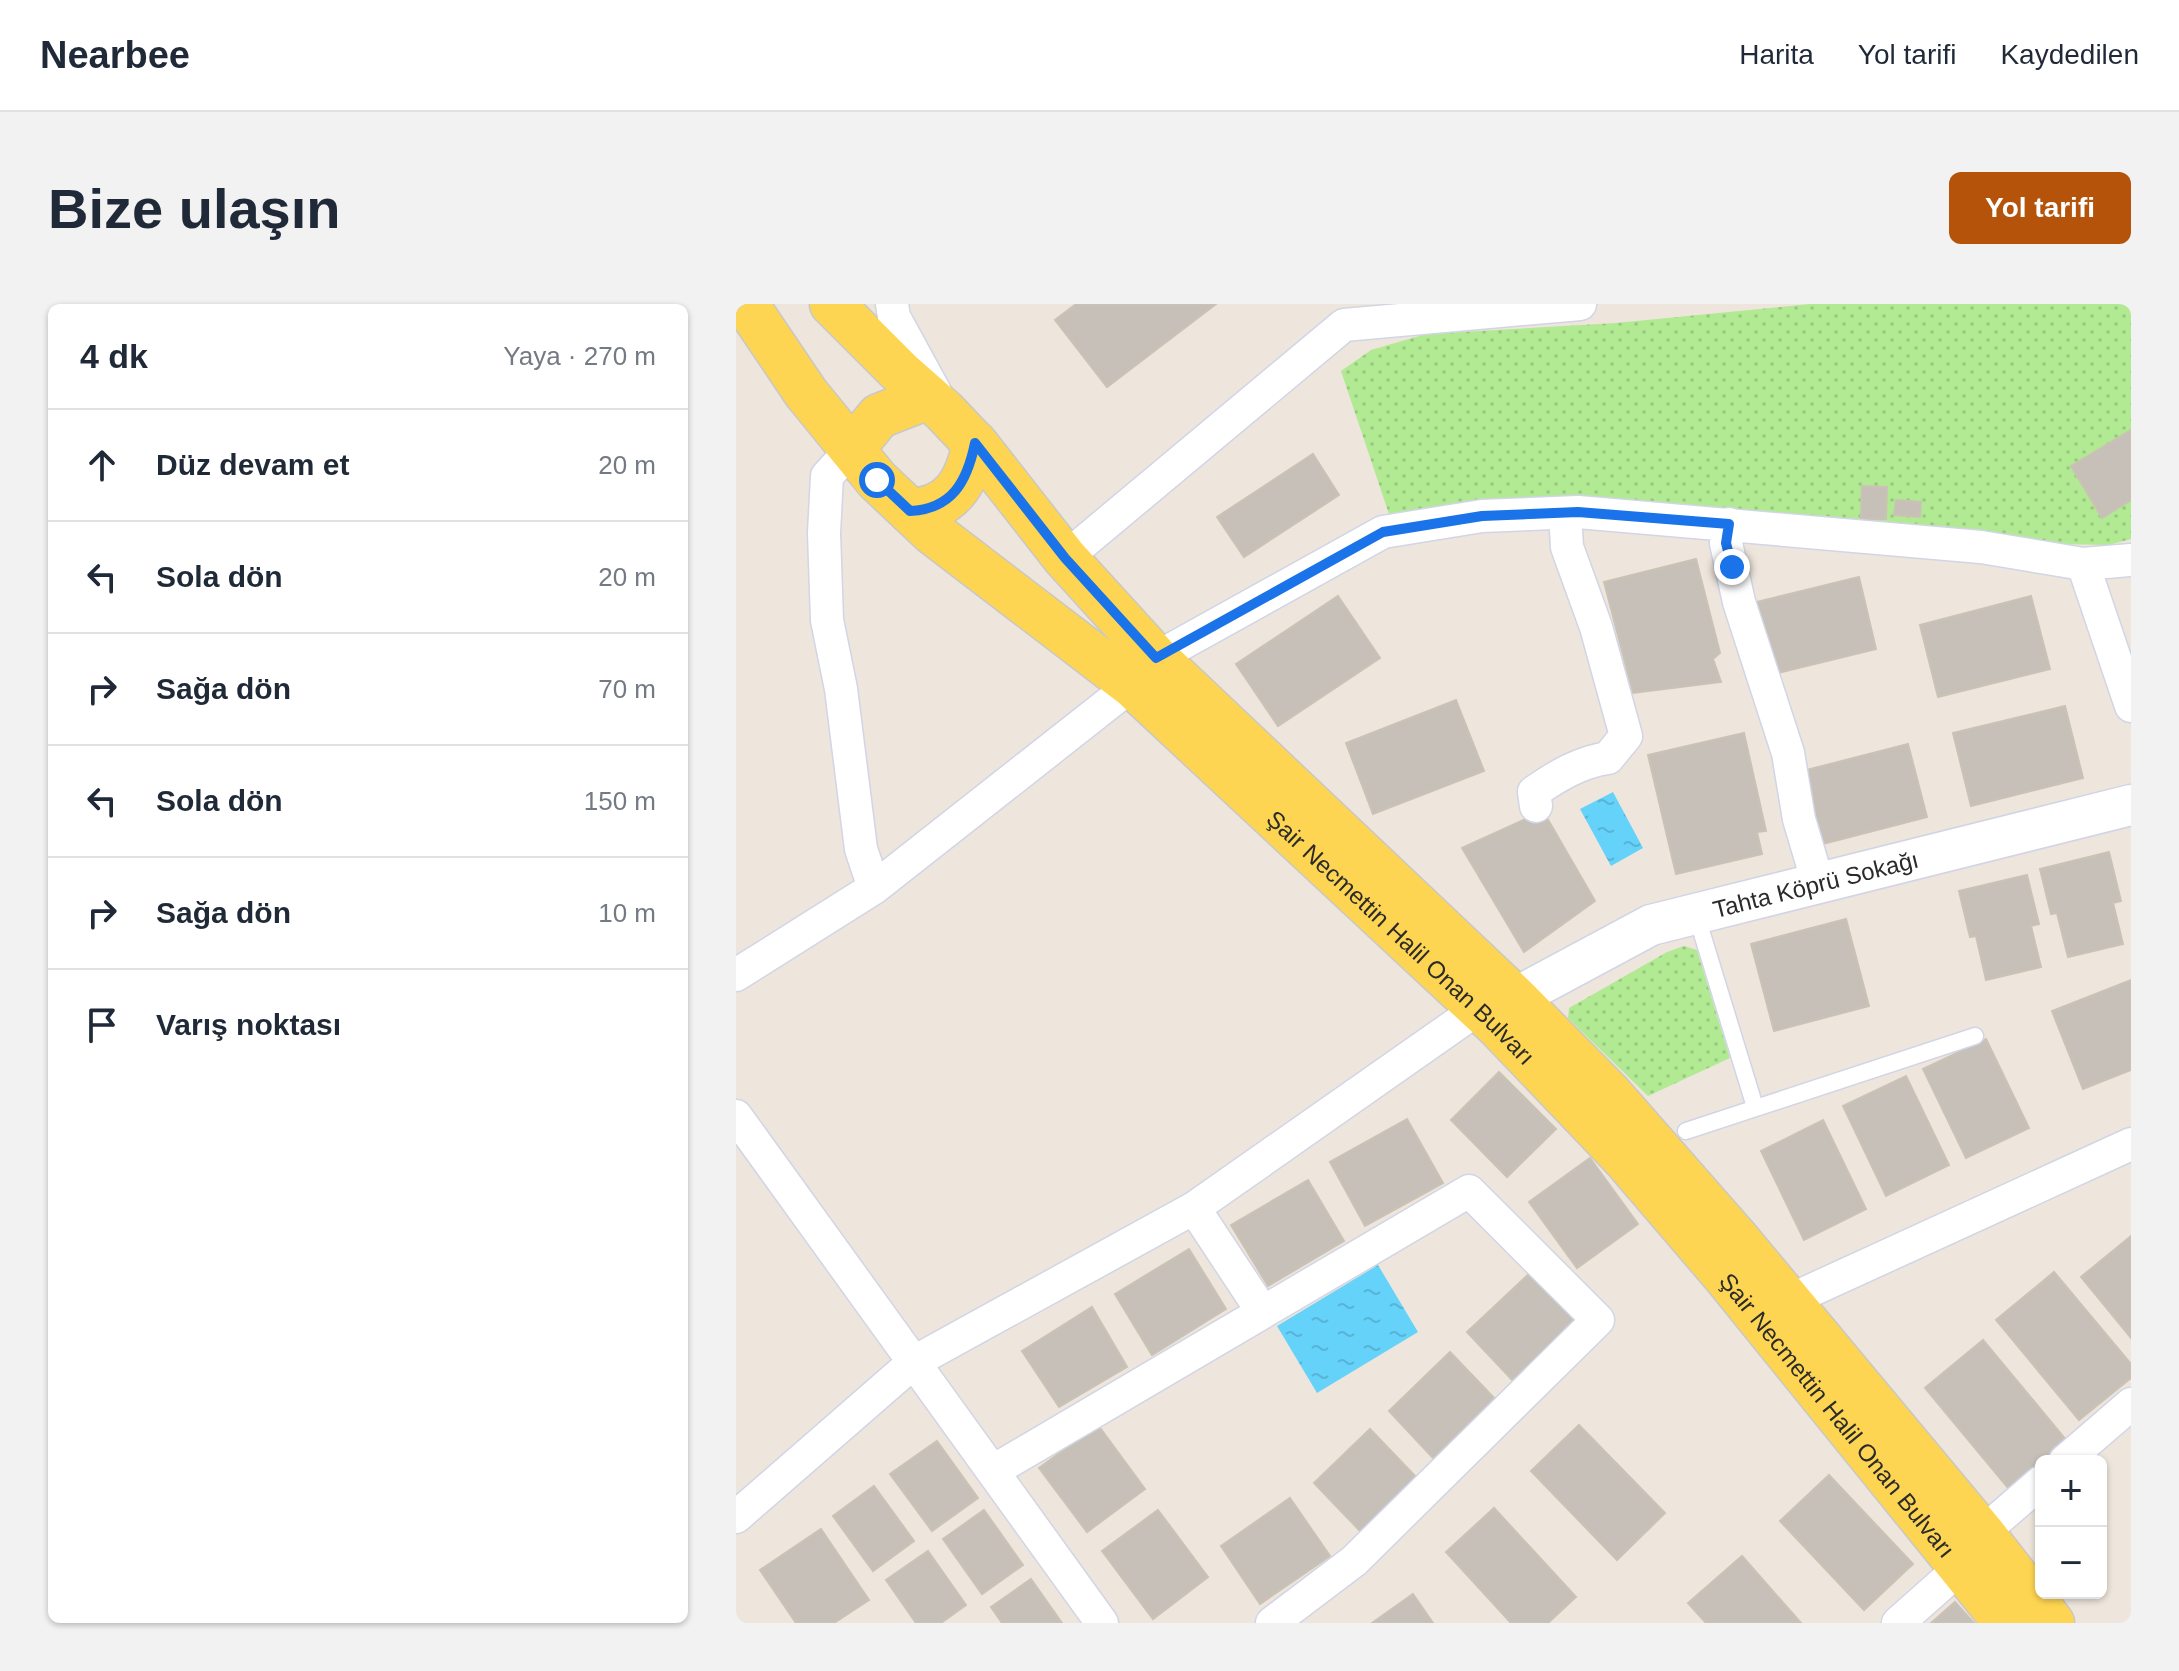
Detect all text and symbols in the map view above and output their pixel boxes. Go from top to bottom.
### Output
text: Nearbee [40,34,190,76]
text: Harita [1739,39,1814,70]
text: Yol tarifi [1858,39,1956,70]
text: Kaydedilen [2000,39,2139,70]
button: Yol tarifi [1949,172,2131,244]
text: Bize ulaşın [48,177,341,240]
text: 4 dk [80,337,148,375]
text: Yaya · 270 m [503,341,656,371]
icon: ahead [80,443,124,487]
text: Düz devam et [156,448,349,481]
text: 20 m [598,450,656,480]
route start [859,462,895,498]
route end [1714,549,1750,585]
icon: left [80,555,124,599]
text: Sola dön [156,560,283,593]
text: 20 m [598,562,656,592]
icon: right [80,667,124,711]
text: Sağa dön [156,672,291,705]
text: 70 m [598,674,656,704]
icon: left [80,779,124,823]
text: Sola dön [156,784,283,817]
text: 150 m [584,786,656,816]
street label: Şair Necmettin Halil Onan Bulvarı [1262,805,1541,1070]
street label: Tahta Köprü Sokağı [1710,845,1921,923]
icon: right [80,891,124,935]
text: Sağa dön [156,896,291,929]
text: 10 m [598,898,656,928]
icon: arrive [80,1003,124,1047]
text: Varış noktası [156,1008,341,1041]
street label: Şair Necmettin Halil Onan Bulvarı [1714,1267,1961,1562]
map controls [2035,1455,2107,1599]
button: + [2035,1455,2107,1527]
button: − [2035,1527,2107,1599]

